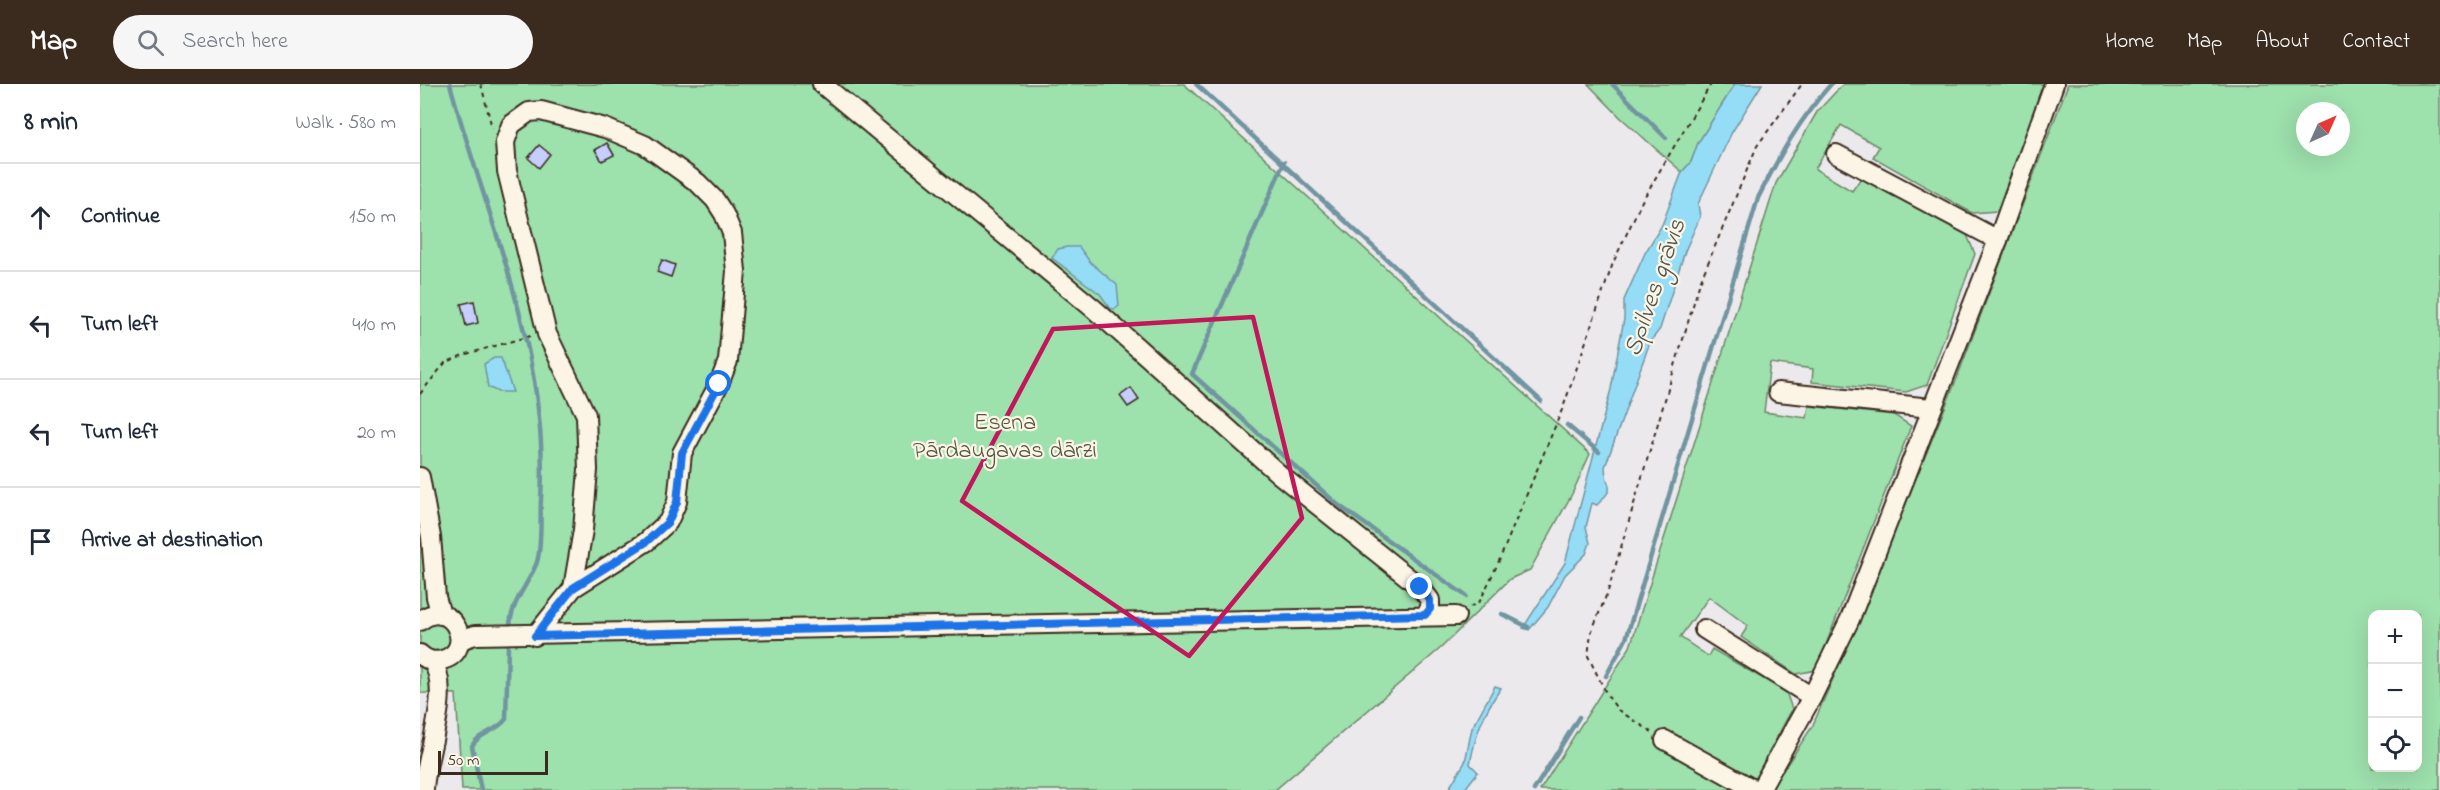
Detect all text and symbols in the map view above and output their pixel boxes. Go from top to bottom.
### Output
search box [113,15,533,69]
text: Map [30,22,77,63]
icon: search [134,26,167,59]
text: Search here [182,26,288,58]
text: Home [2105,27,2154,57]
text: Map [2187,27,2222,57]
text: About [2255,27,2309,57]
text: Contact [2342,27,2410,57]
north arrow [2296,102,2350,156]
text: 8 min [24,104,78,142]
text: Walk · 580 m [295,109,396,138]
icon: ahead [24,201,57,234]
text: Continue [81,201,160,233]
text: 150 m [349,203,396,232]
water label: Spilves grāvis [1615,214,1697,362]
icon: left [24,309,57,342]
text: Turn left [81,309,158,341]
text: 410 m [352,311,396,340]
route start [705,370,731,396]
park label: Esena Pārdaugavas dārzi [913,406,1097,469]
icon: left [24,417,57,450]
text: Turn left [81,417,158,449]
text: 20 m [357,419,396,448]
icon: arrive [24,525,57,558]
text: Arrive at destination [81,525,263,557]
route end [1406,573,1432,599]
map controls [2368,610,2422,772]
button: + [2368,610,2422,664]
button: − [2368,664,2422,718]
button: locate [2368,718,2422,772]
scale bar [438,748,548,776]
text: 50 m [447,749,479,773]

